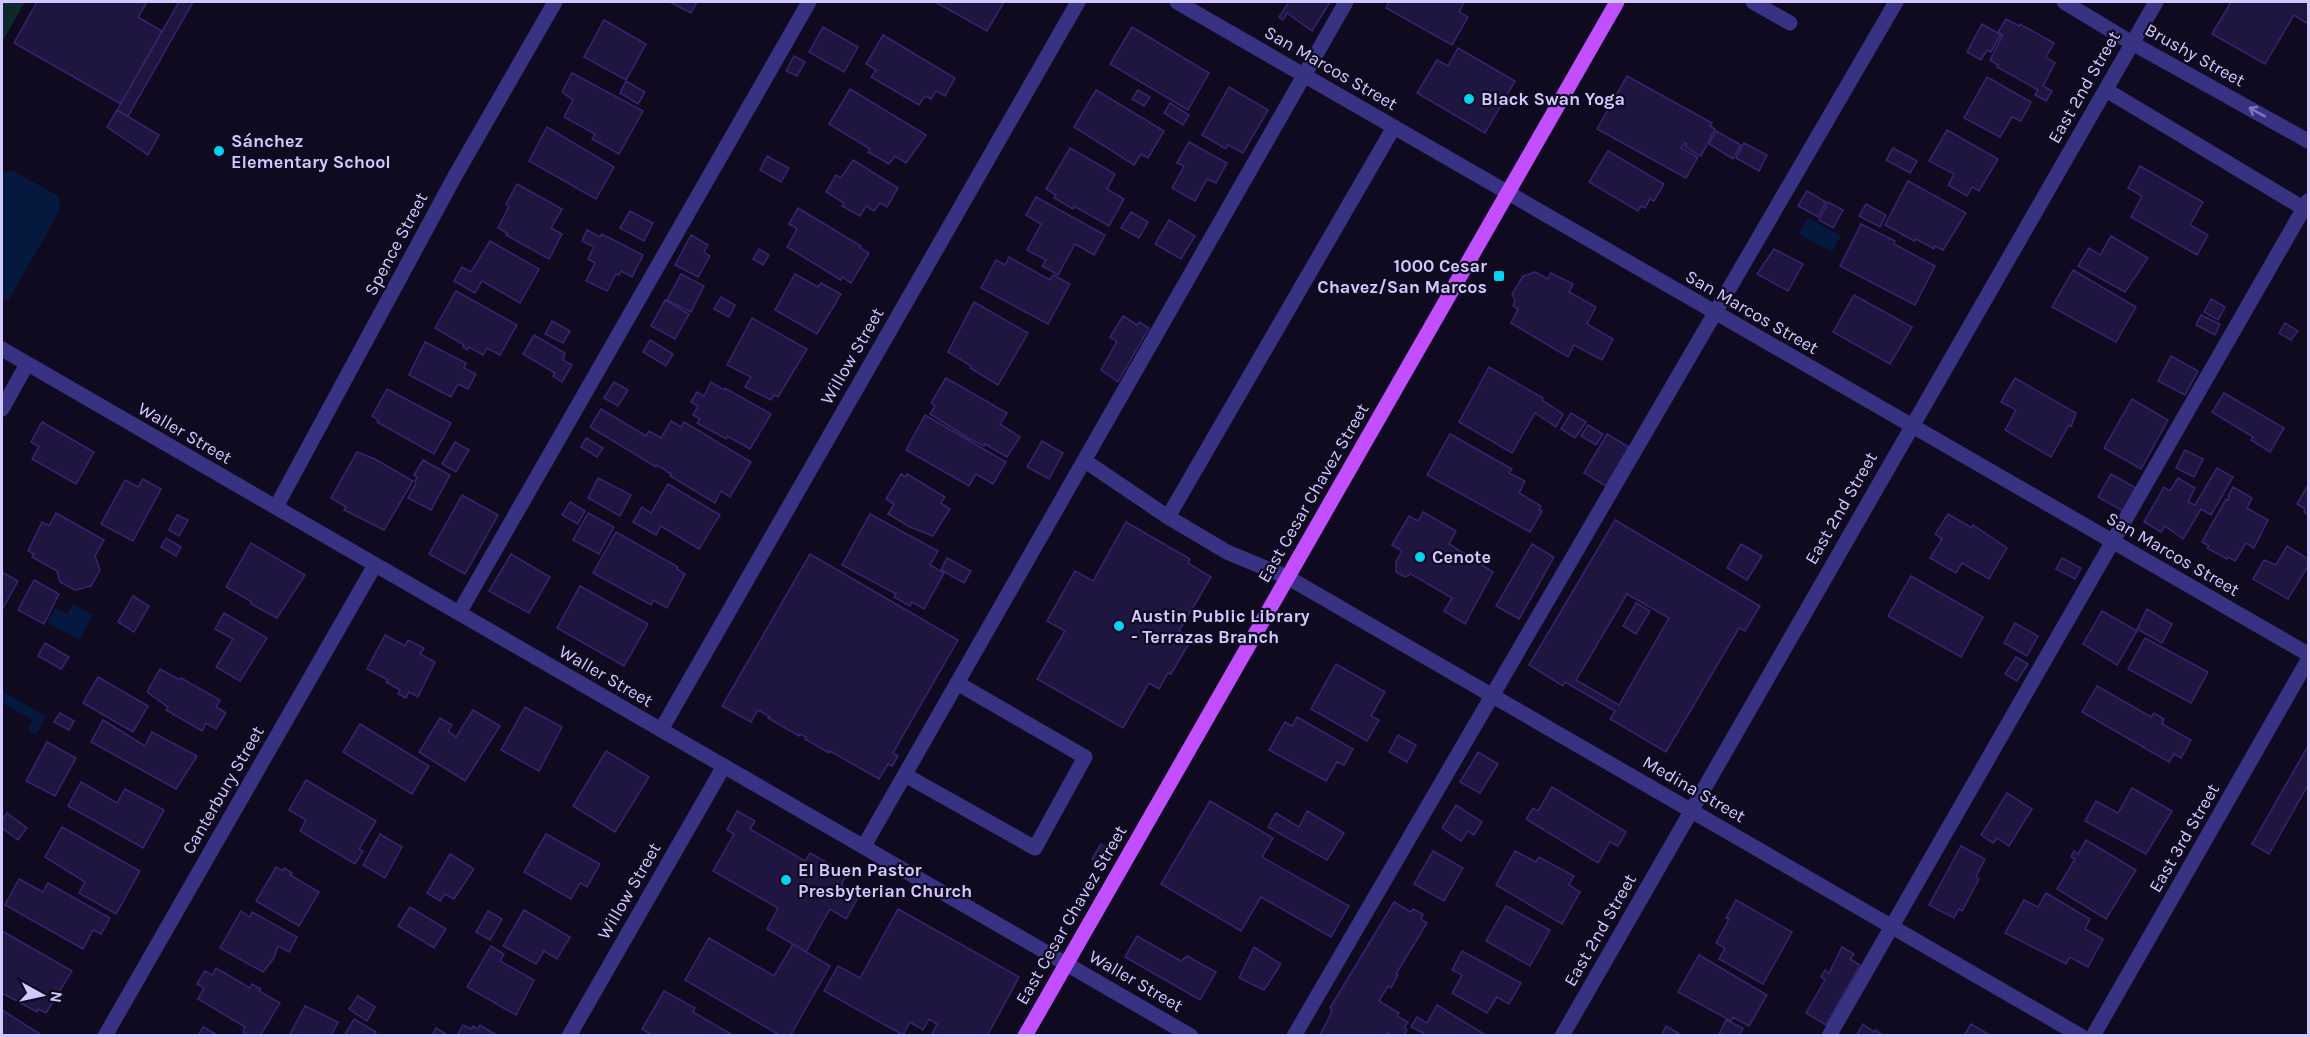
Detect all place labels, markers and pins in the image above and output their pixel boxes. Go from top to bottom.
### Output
place label: Black Swan Yoga [1481,88,1625,110]
marker: Black Swan Yoga [1462,92,1476,106]
place label: Sánchez Elementary School [231,130,391,173]
marker: Sánchez Elementary School [212,144,226,158]
place label: 1000 Cesar Chavez/San Marcos [1317,255,1487,298]
marker: 1000 Cesar Chavez/San Marcos [1492,269,1506,283]
place label: Cenote [1432,546,1491,568]
marker: Cenote [1413,550,1427,564]
place label: Austin Public Library - Terrazas Branch [1131,605,1310,648]
marker: Austin Public Library - Terrazas Branch [1112,619,1126,633]
place label: El Buen Pastor Presbyterian Church [798,859,972,902]
marker: El Buen Pastor Presbyterian Church [779,873,793,887]

